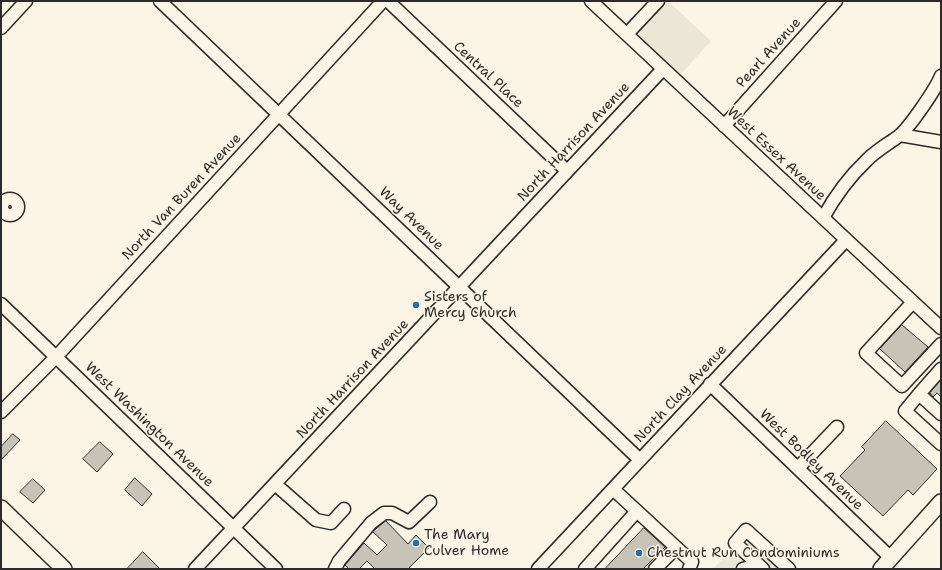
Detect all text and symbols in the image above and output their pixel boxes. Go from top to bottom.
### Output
street label: Pearl Avenue [733,15,805,91]
street label: Central Place [450,38,526,112]
street label: North Harrison Avenue [514,79,634,205]
street label: West Essex Avenue [723,104,829,204]
street label: North Van Buren Avenue [119,130,245,264]
street label: Way Avenue [375,184,447,254]
place label: Sisters of Mercy Church [424,289,517,322]
marker: Sisters of Mercy Church [411,300,421,310]
street label: North Harrison Avenue [293,316,413,442]
street label: North Clay Avenue [631,342,731,446]
street label: West Washington Avenue [81,359,217,491]
street label: West Bodley Avenue [756,406,866,514]
place label: The Mary Culver Home [424,527,509,560]
marker: The Mary Culver Home [411,538,421,548]
place label: Chestnut Run Condominiums [647,545,840,561]
marker: Chestnut Run Condominiums [634,548,644,558]

